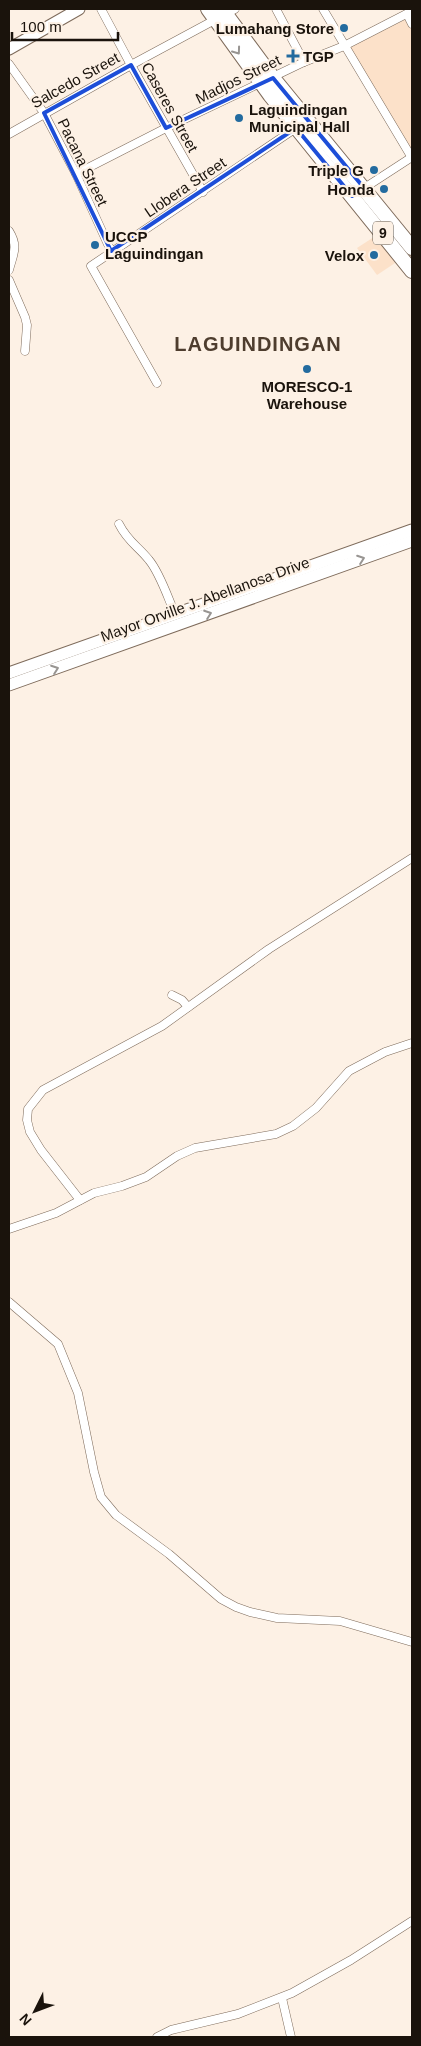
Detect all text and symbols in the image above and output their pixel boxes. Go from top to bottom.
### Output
scale bar [12,10,119,42]
text: 100 m [20,18,62,35]
place label: Lumahang Store [216,20,334,37]
marker: Lumahang Store [338,22,350,34]
one-way arrow [232,45,240,54]
street label: Salcedo Street [28,48,123,111]
place label: TGP [303,48,334,65]
marker: TGP [287,50,299,62]
street label: Madjos Street [193,51,284,107]
street label: Caseres Street [138,59,202,156]
place label: Laguindingan Municipal Hall [249,101,350,135]
marker: Laguindingan Municipal Hall [233,112,245,124]
street label: Pacana Street [55,116,112,209]
street label: Llobera Street [141,153,229,220]
place label: Triple G [308,162,364,179]
marker: Triple G [368,164,380,176]
place label: Honda [327,181,375,198]
marker: Honda [378,183,390,195]
road number: 9 [373,222,393,244]
place label: UCCP Laguindingan [105,228,203,262]
marker: UCCP Laguindingan [89,239,101,251]
place label: Velox [325,247,365,264]
marker: Velox [368,249,380,261]
district label: LAGUINDINGAN [174,333,342,355]
marker: MORESCO-1 Warehouse [301,363,313,375]
place label: MORESCO-1 Warehouse [262,378,352,412]
street label: Mayor Orville J. Abellanosa Drive [98,553,312,645]
one-way arrow [356,555,364,565]
one-way arrow [203,610,211,620]
one-way arrow [50,665,58,675]
north arrow [10,1986,60,2036]
text: N [16,2011,35,2029]

